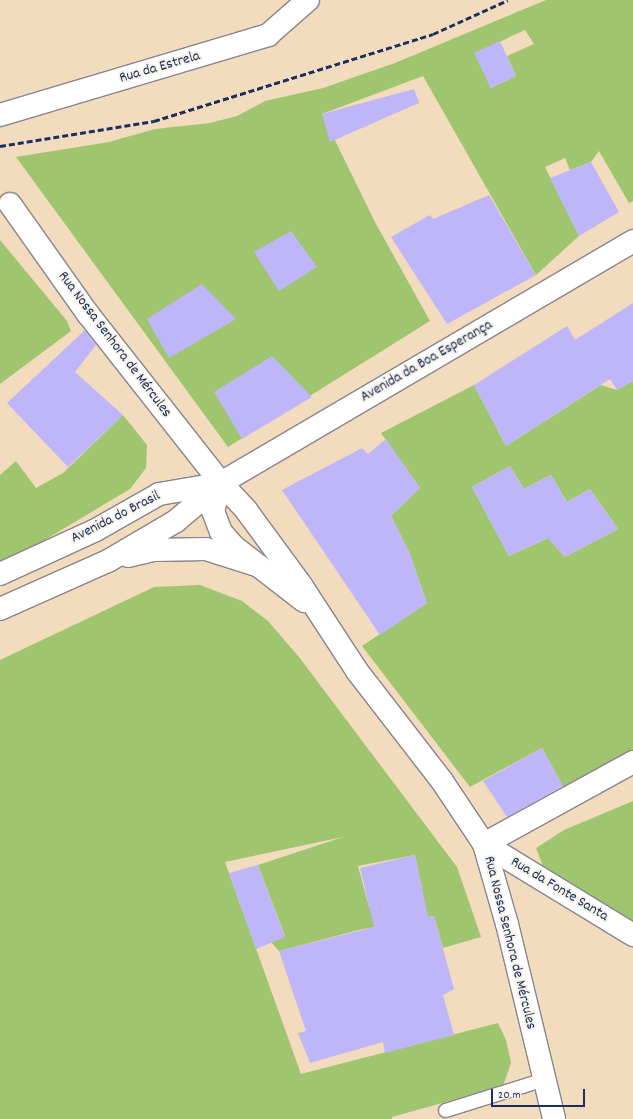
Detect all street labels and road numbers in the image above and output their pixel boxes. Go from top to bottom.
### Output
street label: Rua da Estrela [118,48,202,88]
street label: Rua Nossa Senhora de Mércules [53,268,175,422]
street label: Avenida da Boa Esperança [358,317,496,407]
street label: Avenida do Brasil [68,488,164,548]
street label: Rua Nossa Senhora de Mércules [479,854,539,1032]
street label: Rua da Fonte Santa [507,854,611,926]

